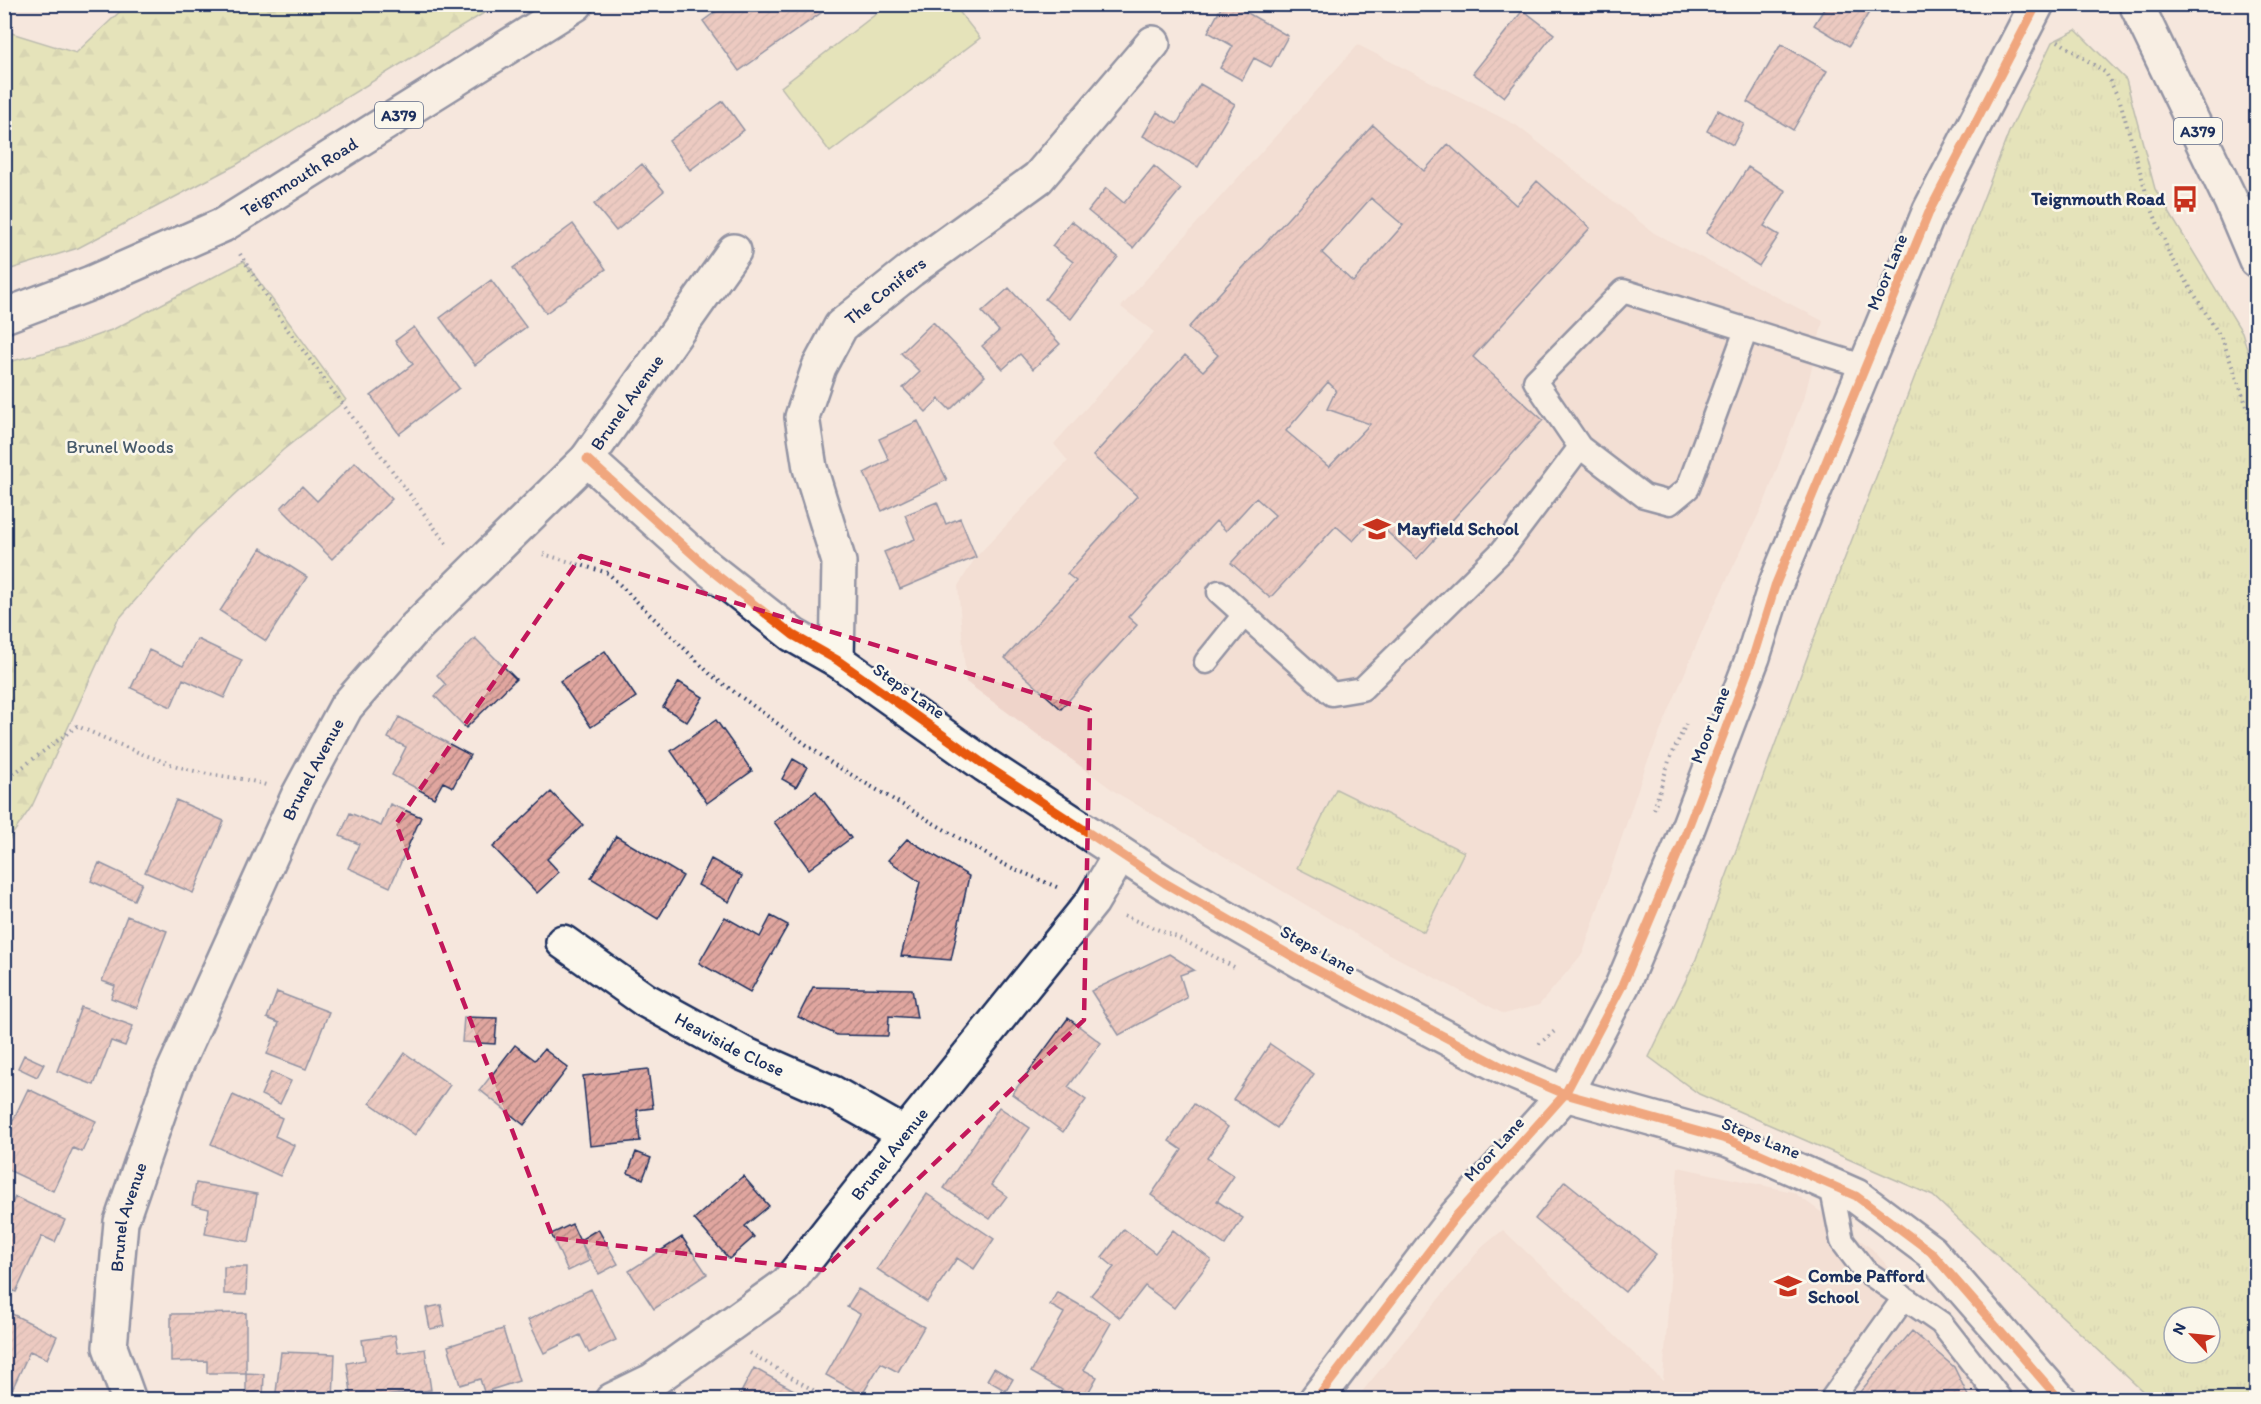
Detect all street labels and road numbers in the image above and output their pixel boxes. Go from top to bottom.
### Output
road number: A379 [375,102,423,128]
road number: A379 [2174,118,2222,144]
street label: Teignmouth Road [237,132,362,222]
street label: Moor Lane [1862,231,1912,313]
street label: The Conifers [840,252,930,330]
street label: Brunel Avenue [586,350,668,455]
street label: Steps Lane [869,658,949,724]
street label: Moor Lane [1685,684,1735,766]
street label: Brunel Avenue [277,714,349,824]
street label: Steps Lane [1276,920,1360,980]
street label: Heaviside Close [671,1007,788,1081]
street label: Brunel Avenue [846,1103,933,1205]
street label: Moor Lane [1459,1112,1529,1186]
street label: Steps Lane [1718,1112,1804,1164]
street label: Brunel Avenue [106,1159,152,1273]

